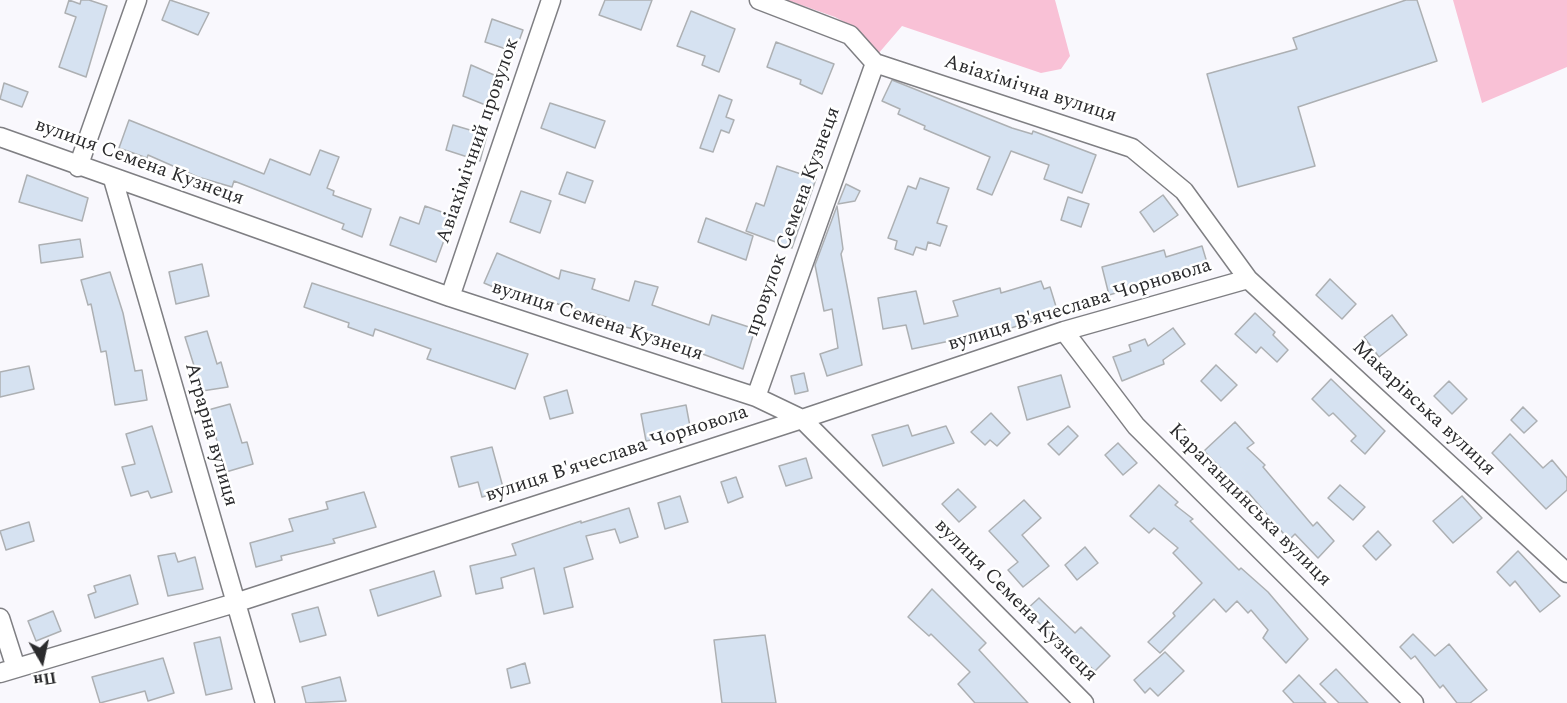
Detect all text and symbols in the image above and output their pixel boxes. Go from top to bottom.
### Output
street label: Авіахімічний провулок [433,35,525,247]
street label: Авіахімічна вулиця [941,51,1119,129]
street label: провулок Семена Кузнеця [741,104,847,340]
street label: вулиця Семена Кузнеця [31,114,247,212]
street label: вулиця В'ячеслава Чорновола [945,254,1215,358]
street label: вулиця Семена Кузнеця [488,276,706,368]
street label: Макарівська вулиця [1346,336,1500,482]
street label: Аграрна вулиця [178,360,242,510]
street label: вулиця В'ячеслава Чорновола [483,401,751,509]
street label: Карагандинська вулиця [1163,420,1335,592]
street label: вулиця Семена Кузнеця [928,514,1102,688]
north arrow [12,631,72,691]
text: Пн [32,665,58,692]

